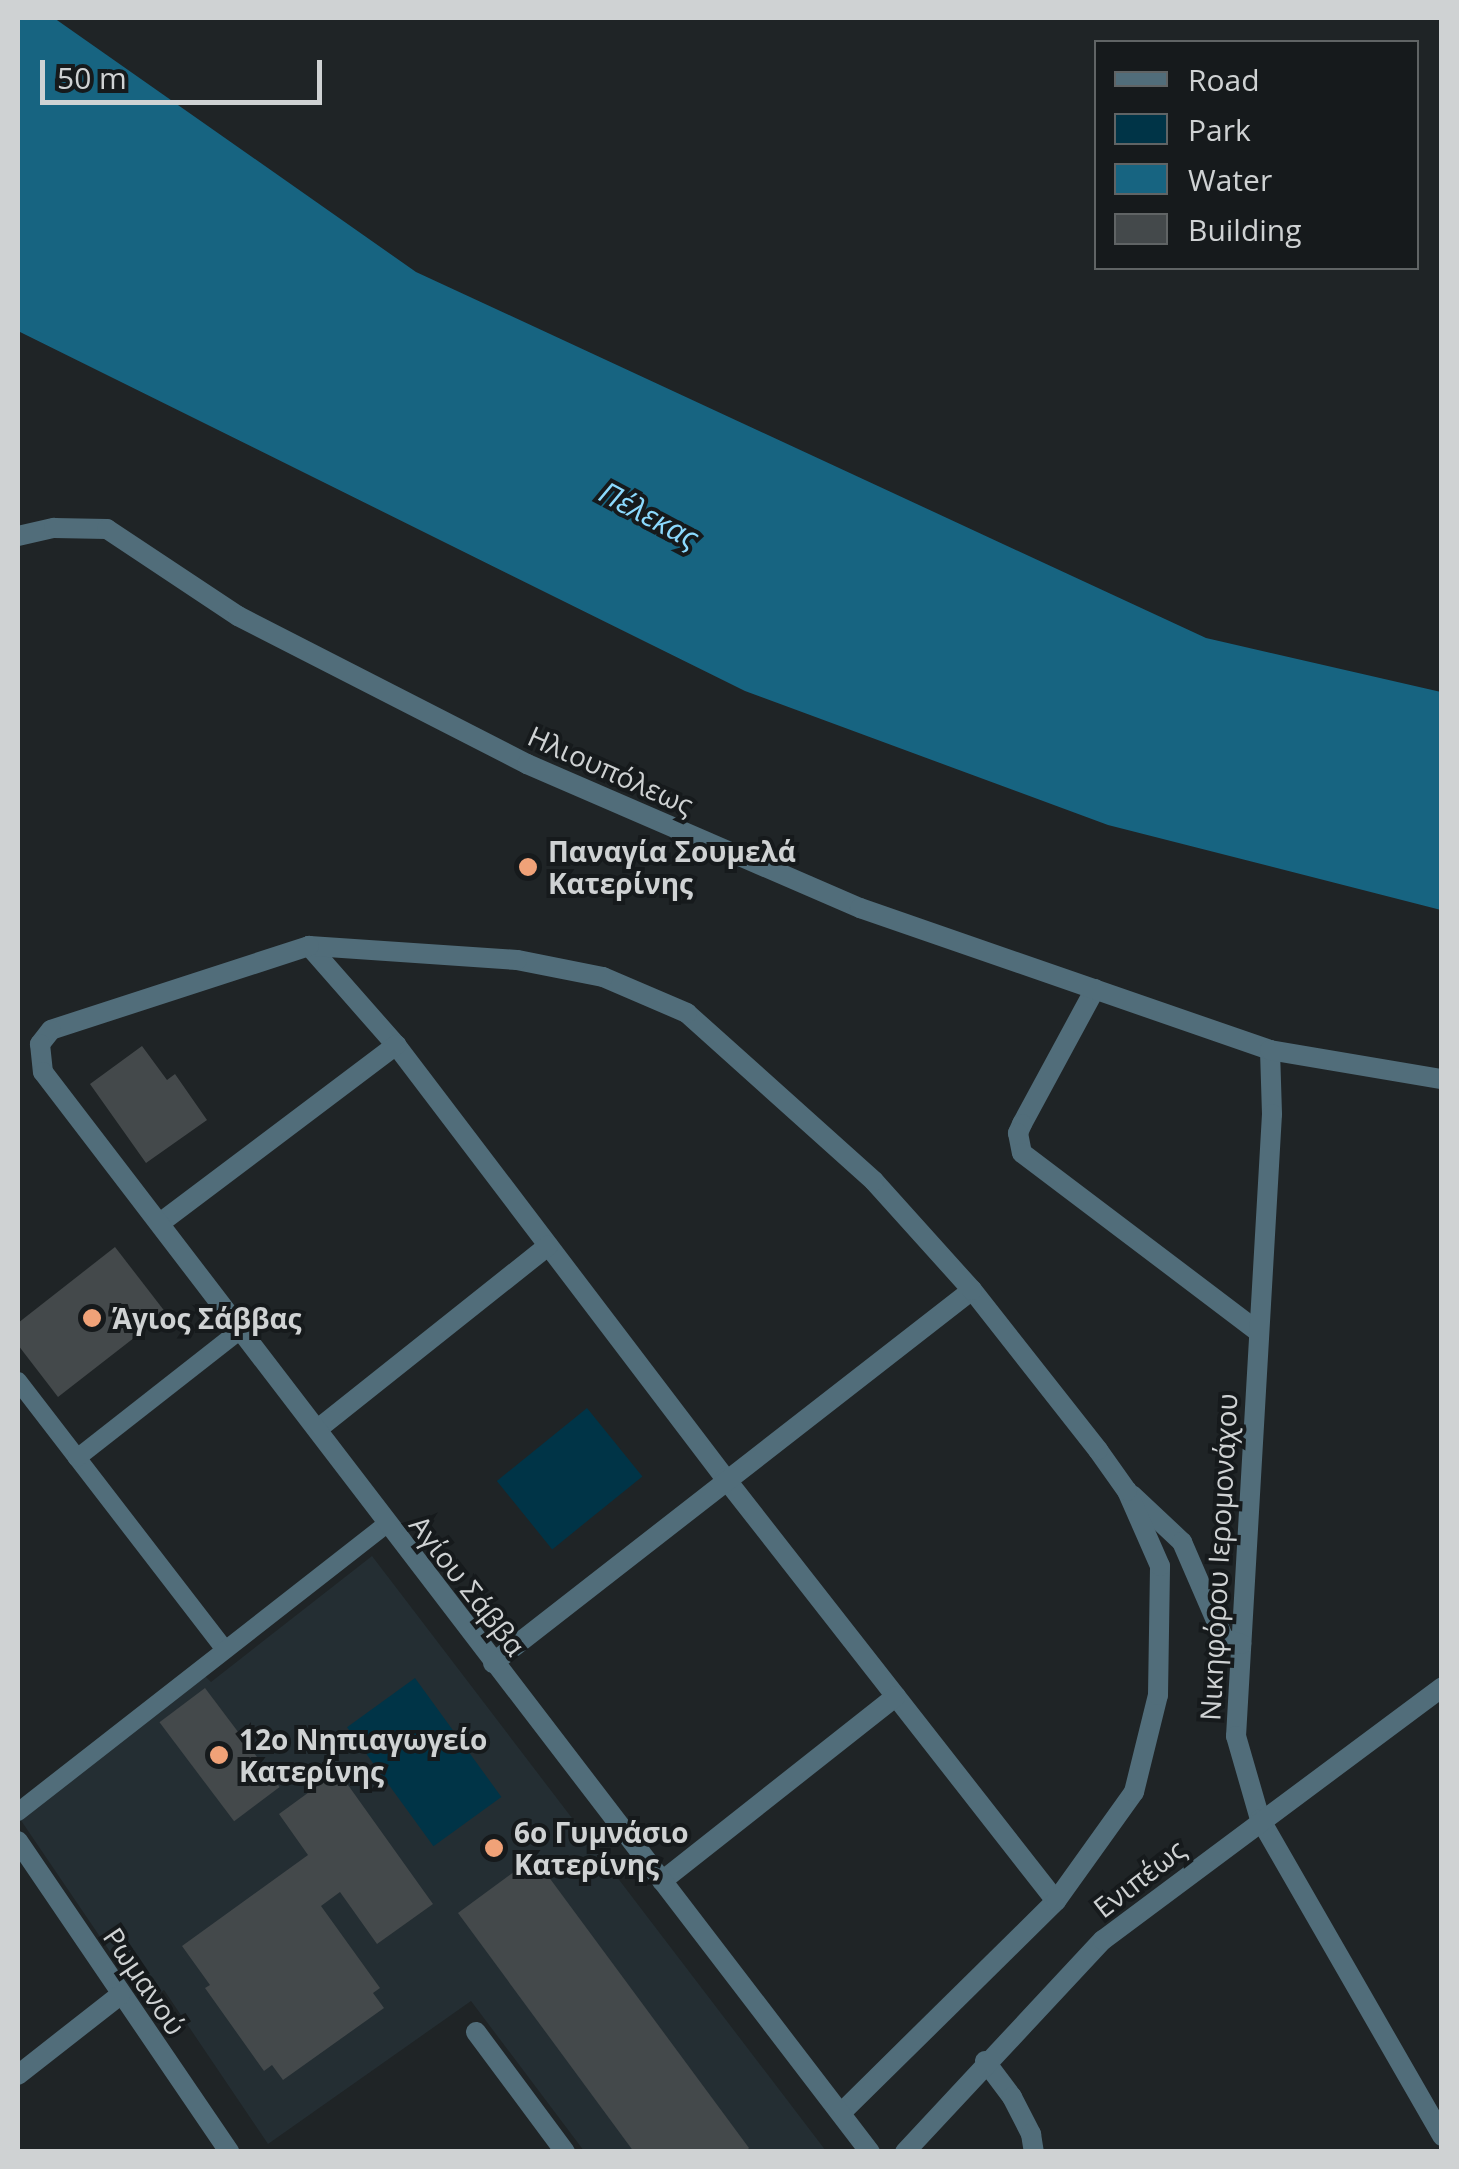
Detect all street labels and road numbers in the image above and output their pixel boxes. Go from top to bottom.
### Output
street label: Ηλιουπόλεως [523,719,699,821]
street label: Νικηφόρου Ιερομονάχου [1193,1392,1243,1722]
street label: Αγίου Σάββα [403,1509,533,1661]
street label: Ενιπέως [1087,1832,1191,1924]
street label: Ρωμανού [97,1921,193,2041]

